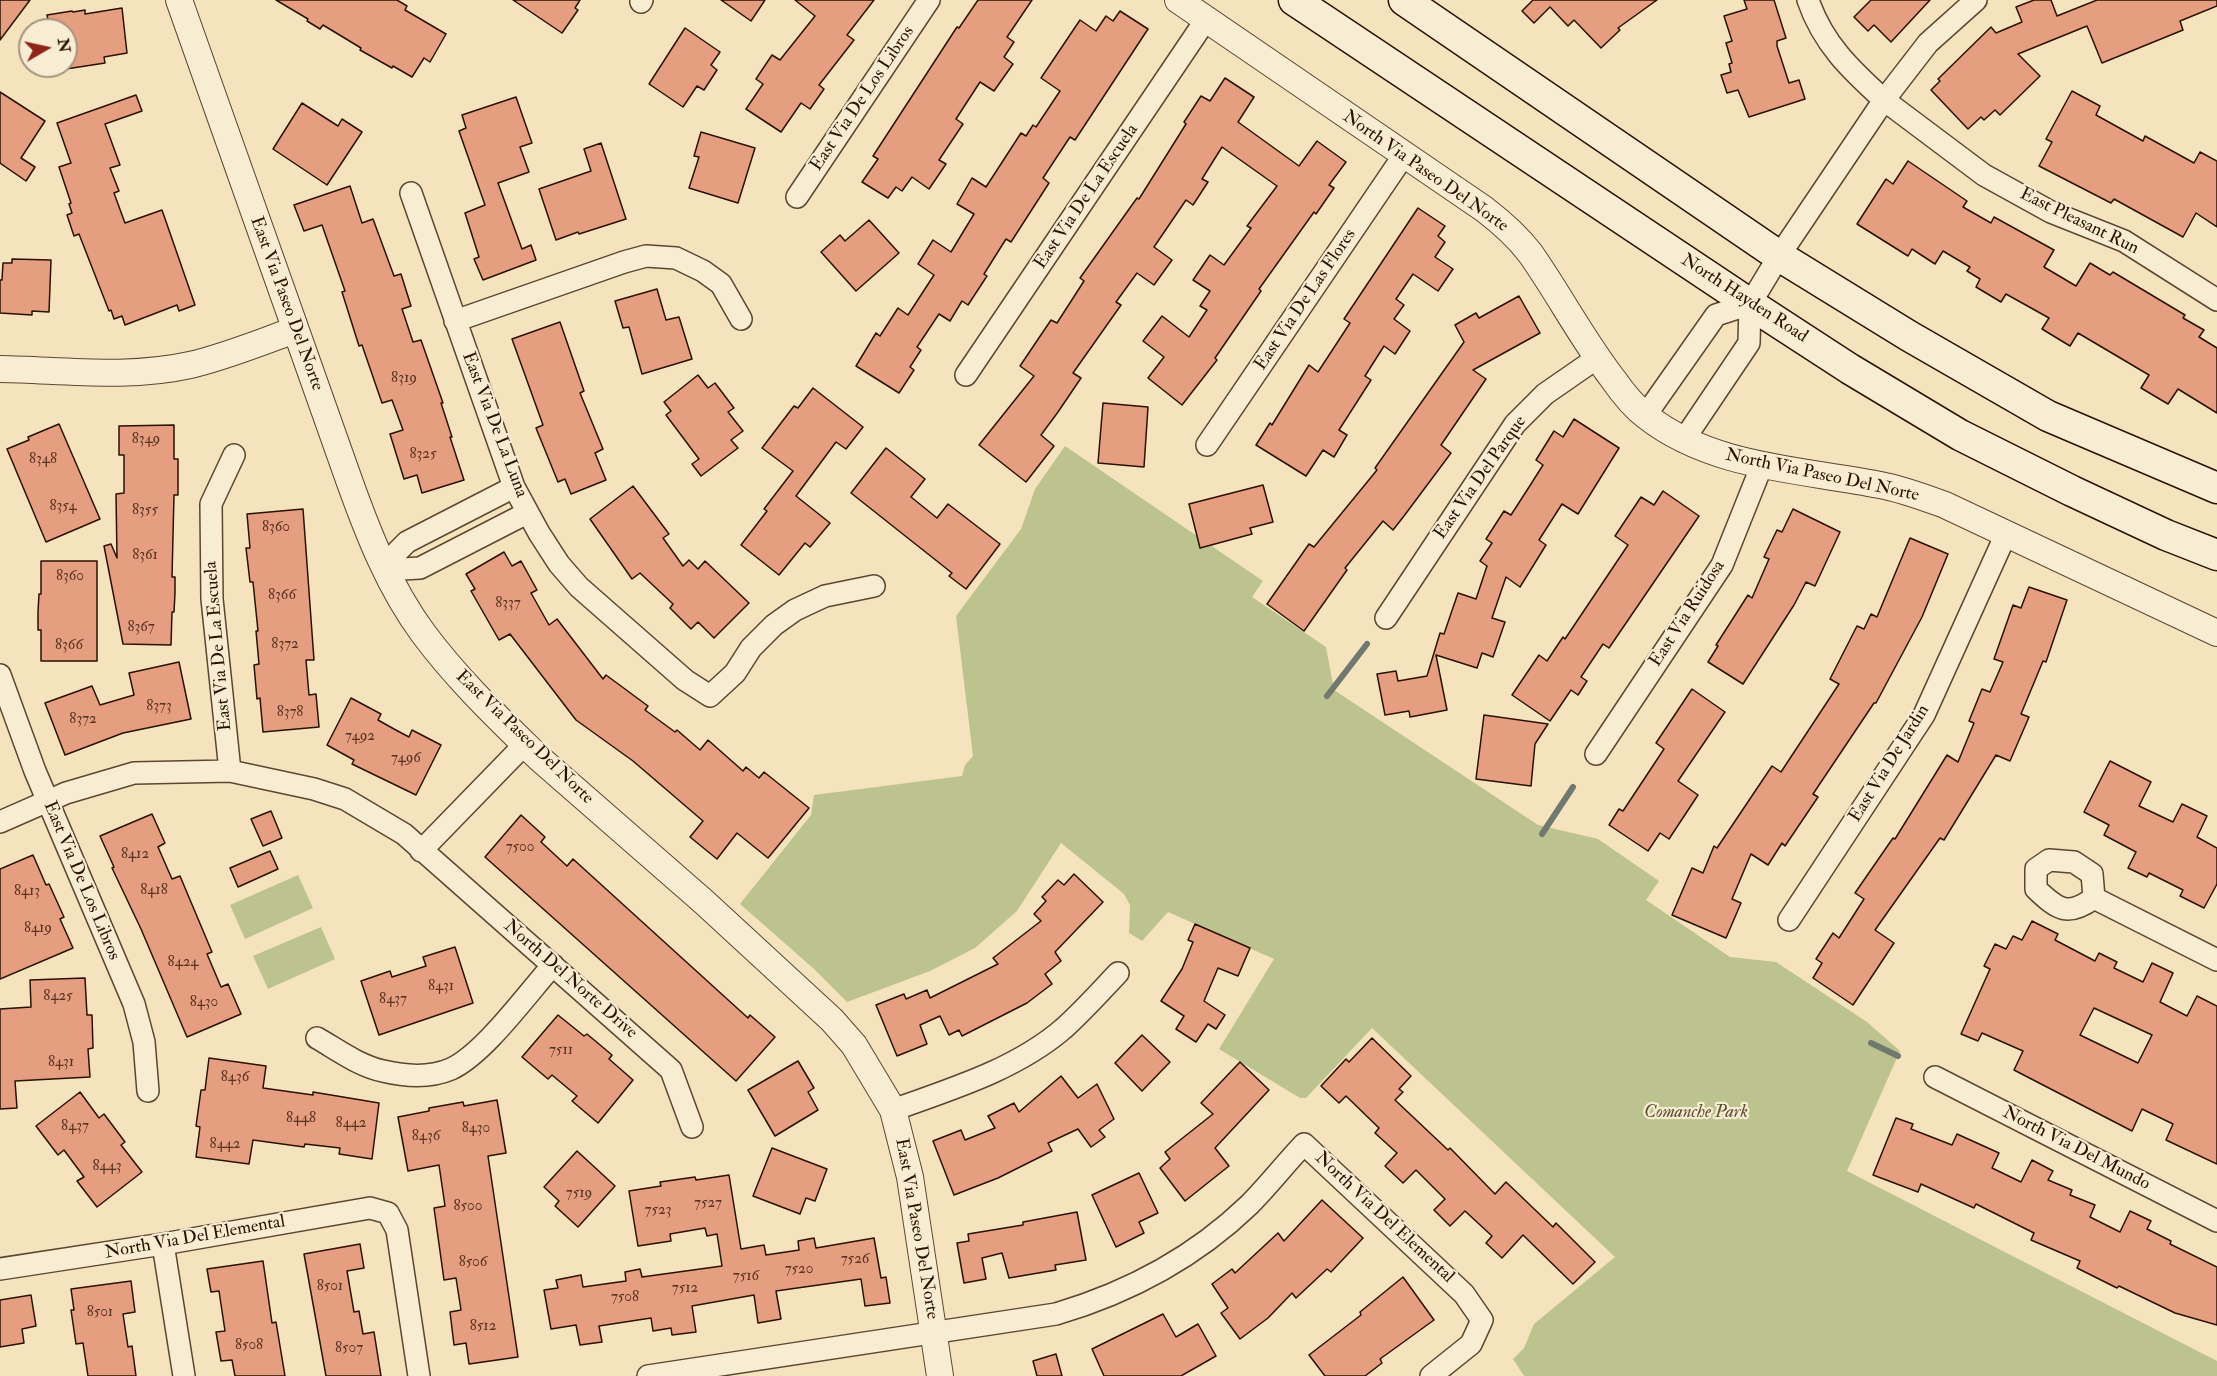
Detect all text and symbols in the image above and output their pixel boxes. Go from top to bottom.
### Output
north arrow [18,18,78,78]
street label: East Via De Los Libros [806,22,920,176]
text: N [53,37,75,54]
street label: North Via Paseo Del Norte [1338,107,1512,237]
street label: East Via De La Escuela [1030,120,1144,274]
street label: East Pleasant Run [2016,184,2142,260]
street label: East Via Paseo Del Norte [244,214,328,394]
street label: East Via De Las Flores [1251,225,1361,375]
street label: North Hayden Road [1677,250,1811,348]
street label: East Via De La Luna [456,349,532,501]
house number: 8319 [391,370,417,388]
street label: East Via Del Parque [1430,412,1532,544]
house number: 8349 [132,431,160,449]
street label: North Via Paseo Del Norte [1723,445,1921,507]
house number: 8325 [410,446,436,464]
house number: 8348 [29,451,57,469]
house number: 8354 [49,498,77,516]
house number: 8355 [132,502,158,520]
house number: 8360 [262,519,290,537]
house number: 8361 [132,547,158,565]
street label: East Via Ruidosa [1646,557,1730,671]
street label: East Via De La Escuela [201,560,237,732]
house number: 8360 [56,568,84,586]
house number: 8366 [268,587,296,605]
house number: 8337 [495,595,521,613]
house number: 8367 [127,619,155,637]
house number: 8372 [271,636,299,654]
house number: 8366 [55,637,83,655]
street label: East Via Paseo Del Norte [451,667,597,809]
house number: 8373 [146,698,172,716]
street label: East Via De Jardin [1845,701,1935,827]
house number: 8378 [277,704,303,722]
house number: 8372 [69,711,97,729]
house number: 7492 [345,728,375,746]
house number: 7496 [391,750,421,768]
street label: East Via De Los Libros [38,798,124,964]
house number: 7500 [506,839,534,857]
house number: 8412 [121,846,149,864]
house number: 8418 [140,882,168,900]
house number: 8413 [14,883,40,901]
street label: North Del Norte Drive [499,916,641,1044]
house number: 8419 [24,920,52,938]
house number: 8424 [168,954,198,972]
house number: 8431 [428,978,454,996]
house number: 8425 [43,988,73,1006]
house number: 8437 [379,991,407,1009]
house number: 8430 [190,994,218,1012]
house number: 7511 [549,1042,573,1060]
house number: 8431 [48,1054,74,1072]
house number: 8436 [221,1069,249,1087]
park label: Comanche Park [1644,1102,1748,1124]
street label: North Via Del Mundo [1999,1102,2153,1196]
house number: 8448 [286,1110,316,1128]
house number: 8442 [336,1115,366,1133]
house number: 8437 [61,1118,89,1136]
house number: 8430 [462,1120,490,1138]
house number: 8436 [412,1128,440,1146]
house number: 8442 [210,1136,240,1154]
street label: East Via Paseo Del Norte [889,1137,943,1321]
street label: North Via Del Elemental [1310,1148,1458,1288]
house number: 8443 [93,1158,121,1176]
house number: 7519 [566,1185,592,1203]
house number: 7527 [694,1195,722,1213]
house number: 8500 [454,1198,482,1216]
house number: 7523 [645,1202,671,1220]
street label: North Via Del Elemental [103,1211,287,1265]
house number: 7526 [841,1251,869,1269]
house number: 8506 [459,1254,487,1272]
house number: 7520 [785,1261,813,1279]
house number: 7516 [733,1268,759,1286]
house number: 8501 [317,1278,343,1296]
house number: 7512 [672,1280,698,1298]
house number: 7508 [611,1289,639,1307]
house number: 8501 [87,1304,113,1322]
house number: 8512 [470,1318,496,1336]
house number: 8508 [235,1337,263,1355]
house number: 8507 [335,1340,363,1358]

